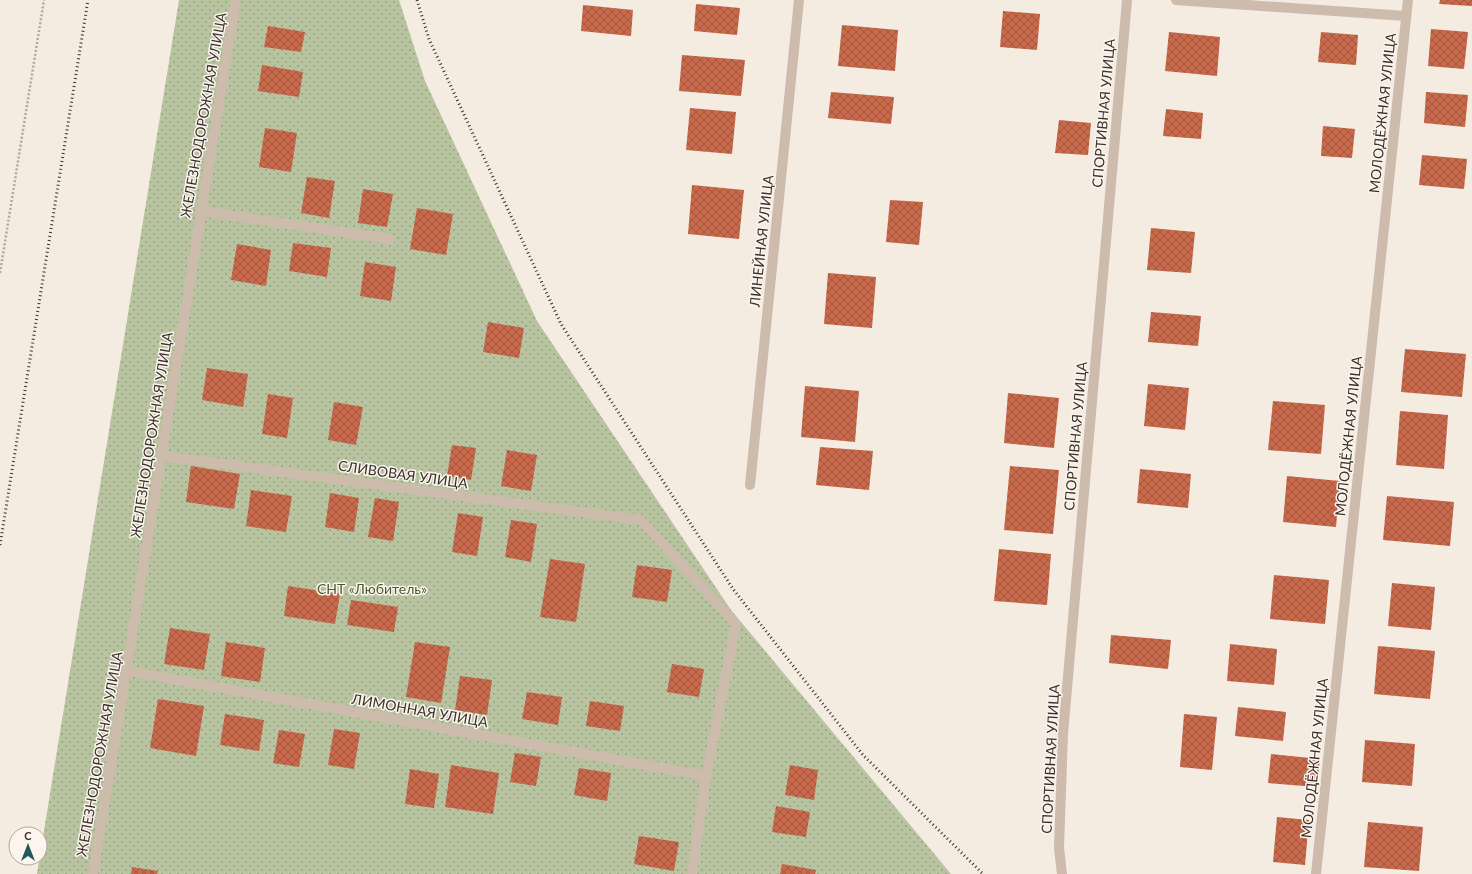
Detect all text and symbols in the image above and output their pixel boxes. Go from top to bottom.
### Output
street label: ЖЕЛЕЗНОДОРОЖНАЯ УЛИЦА [177,10,230,219]
street label: МОЛОДЁЖНАЯ УЛИЦА [1365,32,1399,194]
street label: СПОРТИВНАЯ УЛИЦА [1088,37,1118,188]
street label: ЛИНЕЙНАЯ УЛИЦА [746,174,776,309]
street label: ЖЕЛЕЗНОДОРОЖНАЯ УЛИЦА [126,330,176,539]
street label: МОЛОДЁЖНАЯ УЛИЦА [1331,355,1365,517]
street label: СПОРТИВНАЯ УЛИЦА [1060,360,1090,511]
street label: СЛИВОВАЯ УЛИЦА [337,456,470,492]
park label: СНТ «Любитель» [317,580,427,597]
street label: ЖЕЛЕЗНОДОРОЖНАЯ УЛИЦА [73,649,126,858]
street label: МОЛОДЁЖНАЯ УЛИЦА [1297,677,1331,839]
street label: СПОРТИВНАЯ УЛИЦА [1038,683,1062,834]
street label: ЛИМОННАЯ УЛИЦА [350,689,490,730]
north arrow [8,826,48,866]
text: С [24,829,32,842]

